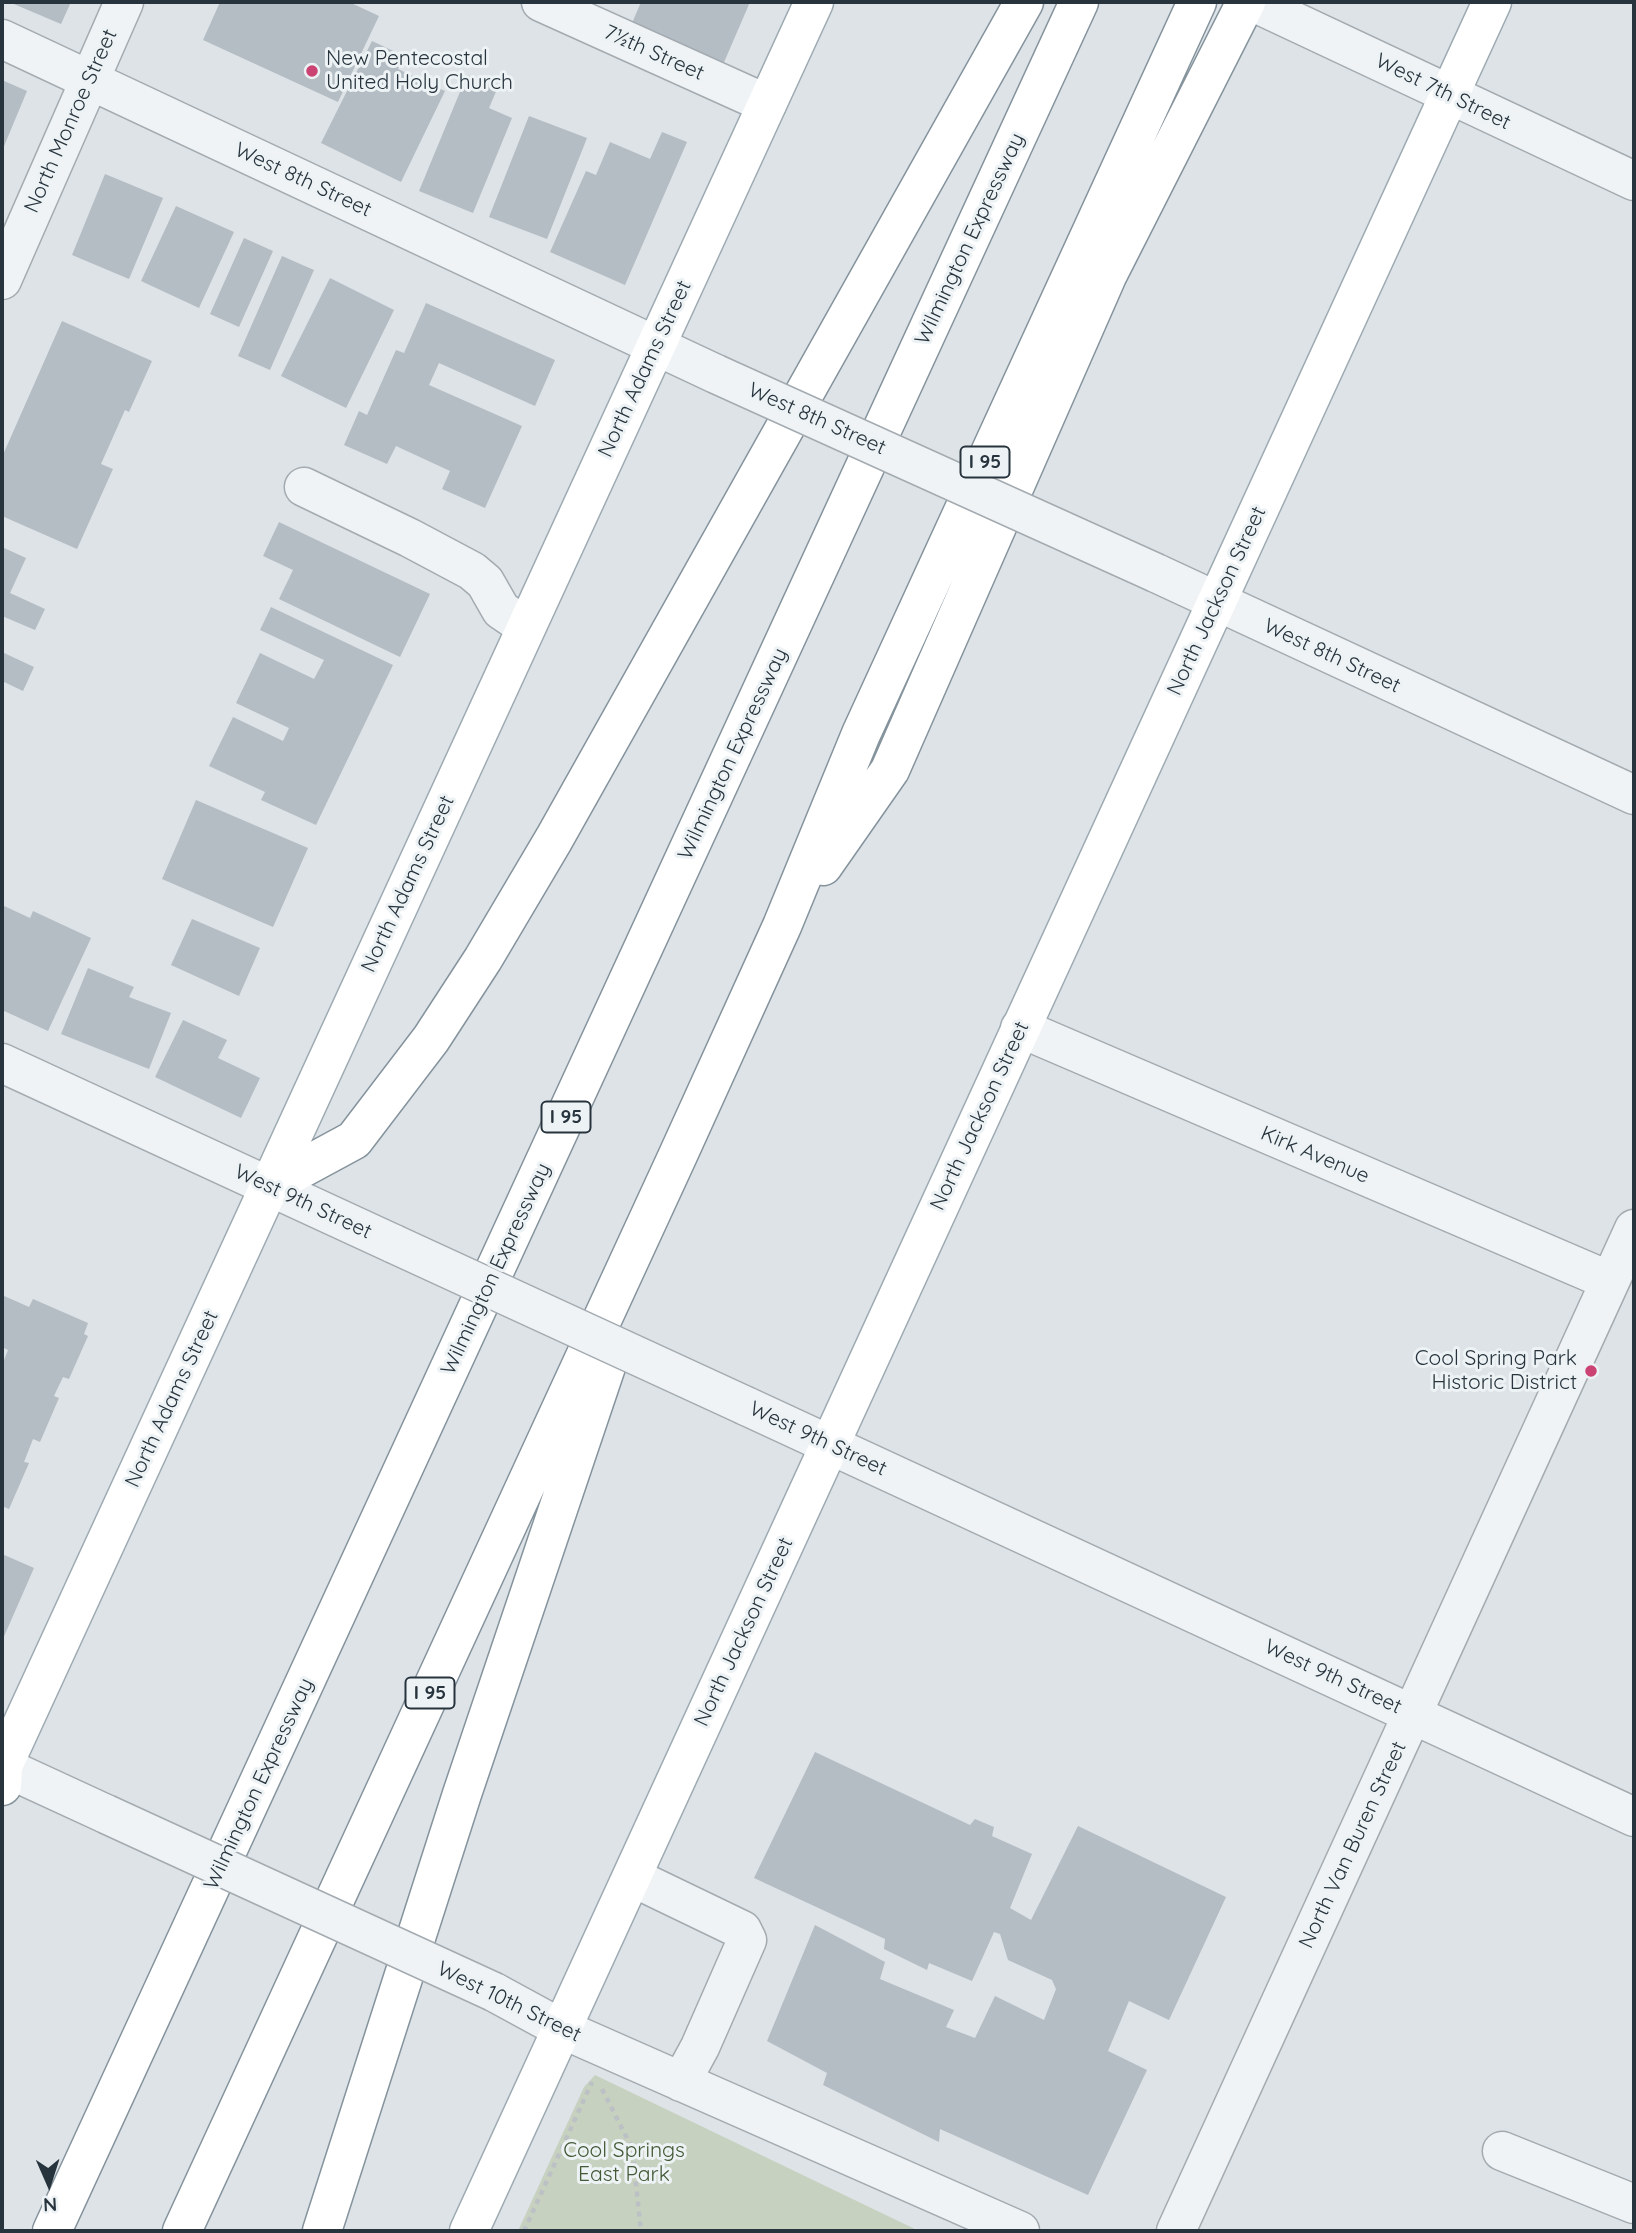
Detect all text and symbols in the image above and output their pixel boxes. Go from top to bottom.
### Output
street label: 7½th Street [600,20,708,86]
street label: North Monroe Street [19,25,123,217]
place label: New Pentecostal United Holy Church [326,46,513,96]
street label: West 7th Street [1371,48,1515,136]
marker: New Pentecostal United Holy Church [304,63,320,79]
street label: Wilmington Expressway [910,129,1030,349]
street label: West 8th Street [231,137,375,223]
street label: North Adams Street [593,277,697,461]
street label: West 8th Street [744,377,890,461]
road number: I 95 [960,446,1010,477]
street label: North Jackson Street [1162,503,1272,699]
street label: West 8th Street [1260,613,1404,699]
street label: Wilmington Expressway [673,644,793,864]
street label: North Adams Street [356,792,460,976]
street label: North Jackson Street [925,1018,1035,1214]
road number: I 95 [542,1102,590,1133]
street label: Kirk Avenue [1257,1121,1373,1189]
street label: West 9th Street [230,1159,376,1245]
street label: Wilmington Expressway [436,1159,556,1379]
street label: North Adams Street [120,1307,224,1491]
place label: Cool Spring Park Historic District [1415,1346,1577,1396]
marker: Cool Spring Park Historic District [1583,1363,1599,1379]
street label: West 9th Street [745,1396,891,1482]
street label: North Jackson Street [689,1534,799,1730]
street label: West 9th Street [1260,1634,1406,1720]
street label: Wilmington Expressway [199,1674,319,1894]
road number: I 95 [406,1678,454,1708]
street label: North Van Buren Street [1294,1737,1412,1953]
street label: West 10th Street [433,1956,585,2048]
park label: Cool Springs East Park [563,2138,685,2188]
north arrow [14,2149,84,2219]
text: N [42,2193,58,2217]

